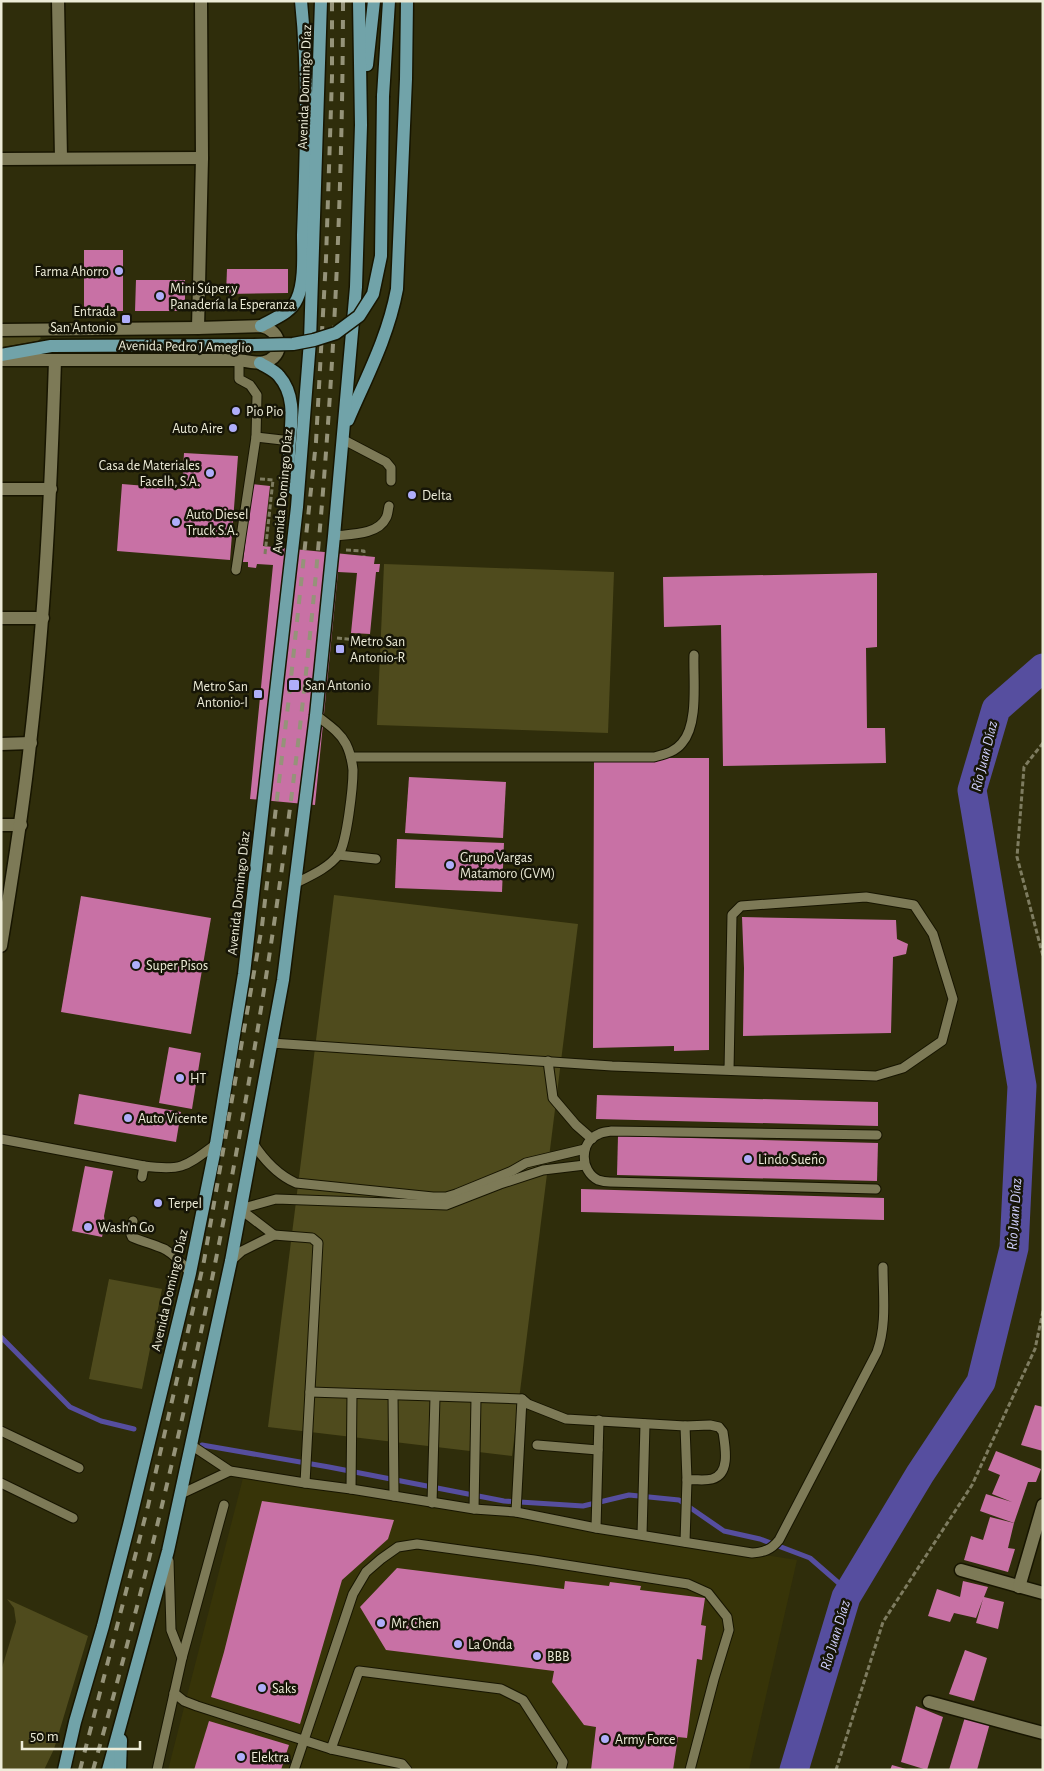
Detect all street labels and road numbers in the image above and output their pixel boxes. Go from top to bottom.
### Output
street label: Avenida Domingo Díaz [296,24,314,150]
street label: Avenida Pedro J Ameglio [118,339,252,355]
street label: Avenida Domingo Díaz [271,428,295,554]
street label: Avenida Domingo Díaz [226,830,253,956]
street label: Avenida Domingo Díaz [149,1228,191,1353]

